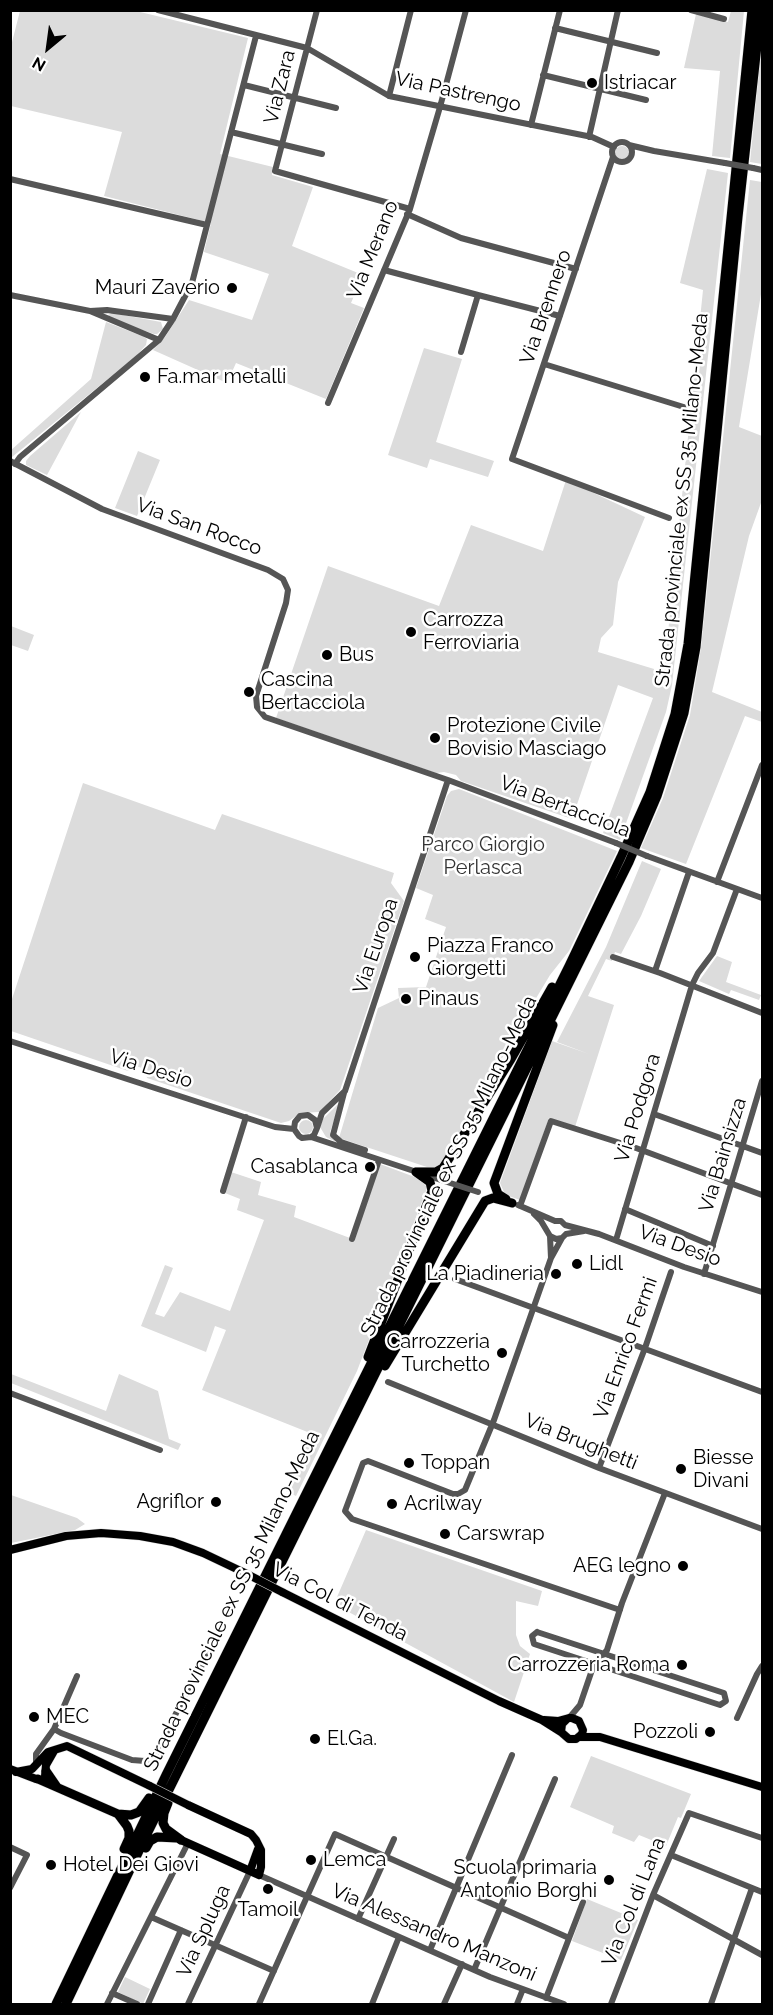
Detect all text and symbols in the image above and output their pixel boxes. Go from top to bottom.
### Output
north arrow [18,18,78,78]
street label: Via Zara [259,48,301,126]
text: N [29,53,49,75]
street label: Via Pastrengo [393,67,523,117]
place label: Istriacar [604,71,676,95]
marker: Istriacar [585,76,599,90]
street label: Via Merano [342,197,404,303]
street label: Via Brennero [515,247,577,367]
place label: Mauri Zaverio [95,276,220,300]
marker: Mauri Zaverio [225,281,239,295]
street label: Strada provinciale ex SS 35 Milano-Meda [650,312,714,688]
place label: Fa.mar metalli [157,365,286,389]
marker: Fa.mar metalli [138,370,152,384]
street label: Via San Rocco [133,493,265,561]
place label: Carrozza Ferroviaria [423,608,519,655]
marker: Carrozza Ferroviaria [404,625,418,639]
place label: Bus [339,643,374,667]
marker: Bus [320,648,334,662]
place label: Cascina Bertacciola [261,668,365,715]
marker: Cascina Bertacciola [242,685,256,699]
place label: Protezione Civile Bovisio Masciago [447,714,606,761]
marker: Protezione Civile Bovisio Masciago [428,731,442,745]
street label: Via Bertacciola [496,771,634,843]
park label: Parco Giorgio Perlasca [421,833,545,880]
street label: Via Europa [348,895,404,997]
place label: Piazza Franco Giorgetti [427,934,554,981]
marker: Piazza Franco Giorgetti [408,950,422,964]
place label: Pinaus [418,987,479,1011]
street label: Strada provinciale ex SS 35 Milano-Meda [356,992,542,1340]
marker: Pinaus [399,992,413,1006]
street label: Via Desio [106,1044,196,1094]
street label: Via Podgora [610,1051,666,1165]
street label: Via Bainsizza [694,1095,752,1215]
place label: Casablanca [251,1155,358,1179]
marker: Casablanca [363,1160,377,1174]
street label: Via Desio [636,1220,724,1272]
place label: Lidl [589,1252,623,1276]
marker: Lidl [570,1257,584,1271]
place label: La Piadineria [426,1262,544,1286]
marker: La Piadineria [549,1267,563,1281]
street label: Via Enrico Fermi [589,1274,663,1422]
place label: Carrozzeria Turchetto [387,1330,490,1377]
marker: Carrozzeria Turchetto [495,1346,509,1360]
street label: Via Brughetti [521,1408,641,1476]
street label: Strada provinciale ex SS 35 Milano-Meda [139,1427,325,1775]
place label: Biesse Divani [693,1446,753,1493]
place label: Toppan [421,1451,490,1475]
marker: Toppan [402,1456,416,1470]
marker: Biesse Divani [674,1462,688,1476]
place label: Agriflor [136,1490,204,1514]
place label: Acrilway [404,1492,482,1516]
marker: Agriflor [209,1495,223,1509]
marker: Acrilway [385,1497,399,1511]
place label: Carswrap [457,1522,545,1546]
marker: Carswrap [438,1527,452,1541]
place label: AEG legno [573,1554,671,1578]
street label: Via Col di Tenda [268,1558,412,1646]
marker: AEG legno [676,1559,690,1573]
place label: Carrozzeria Roma [507,1653,670,1677]
marker: Carrozzeria Roma [675,1658,689,1672]
place label: MEC [46,1705,89,1729]
marker: MEC [27,1710,41,1724]
place label: Pozzoli [633,1720,698,1744]
marker: Pozzoli [703,1725,717,1739]
place label: El.Ga. [327,1727,377,1751]
marker: El.Ga. [308,1732,322,1746]
street label: Via Col di Lana [597,1834,671,1970]
place label: Lemca [323,1848,386,1872]
place label: Hotel Dei Giovi [63,1853,199,1877]
marker: Lemca [304,1853,318,1867]
place label: Scuola primaria Antonio Borghi [453,1856,597,1903]
marker: Hotel Dei Giovi [44,1858,58,1872]
marker: Scuola primaria Antonio Borghi [602,1873,616,1887]
street label: Via Alessandro Manzoni [328,1879,540,1987]
street label: Via Spluga [172,1881,236,1981]
marker: Tamoil [261,1882,275,1896]
place label: Tamoil [237,1898,299,1922]

